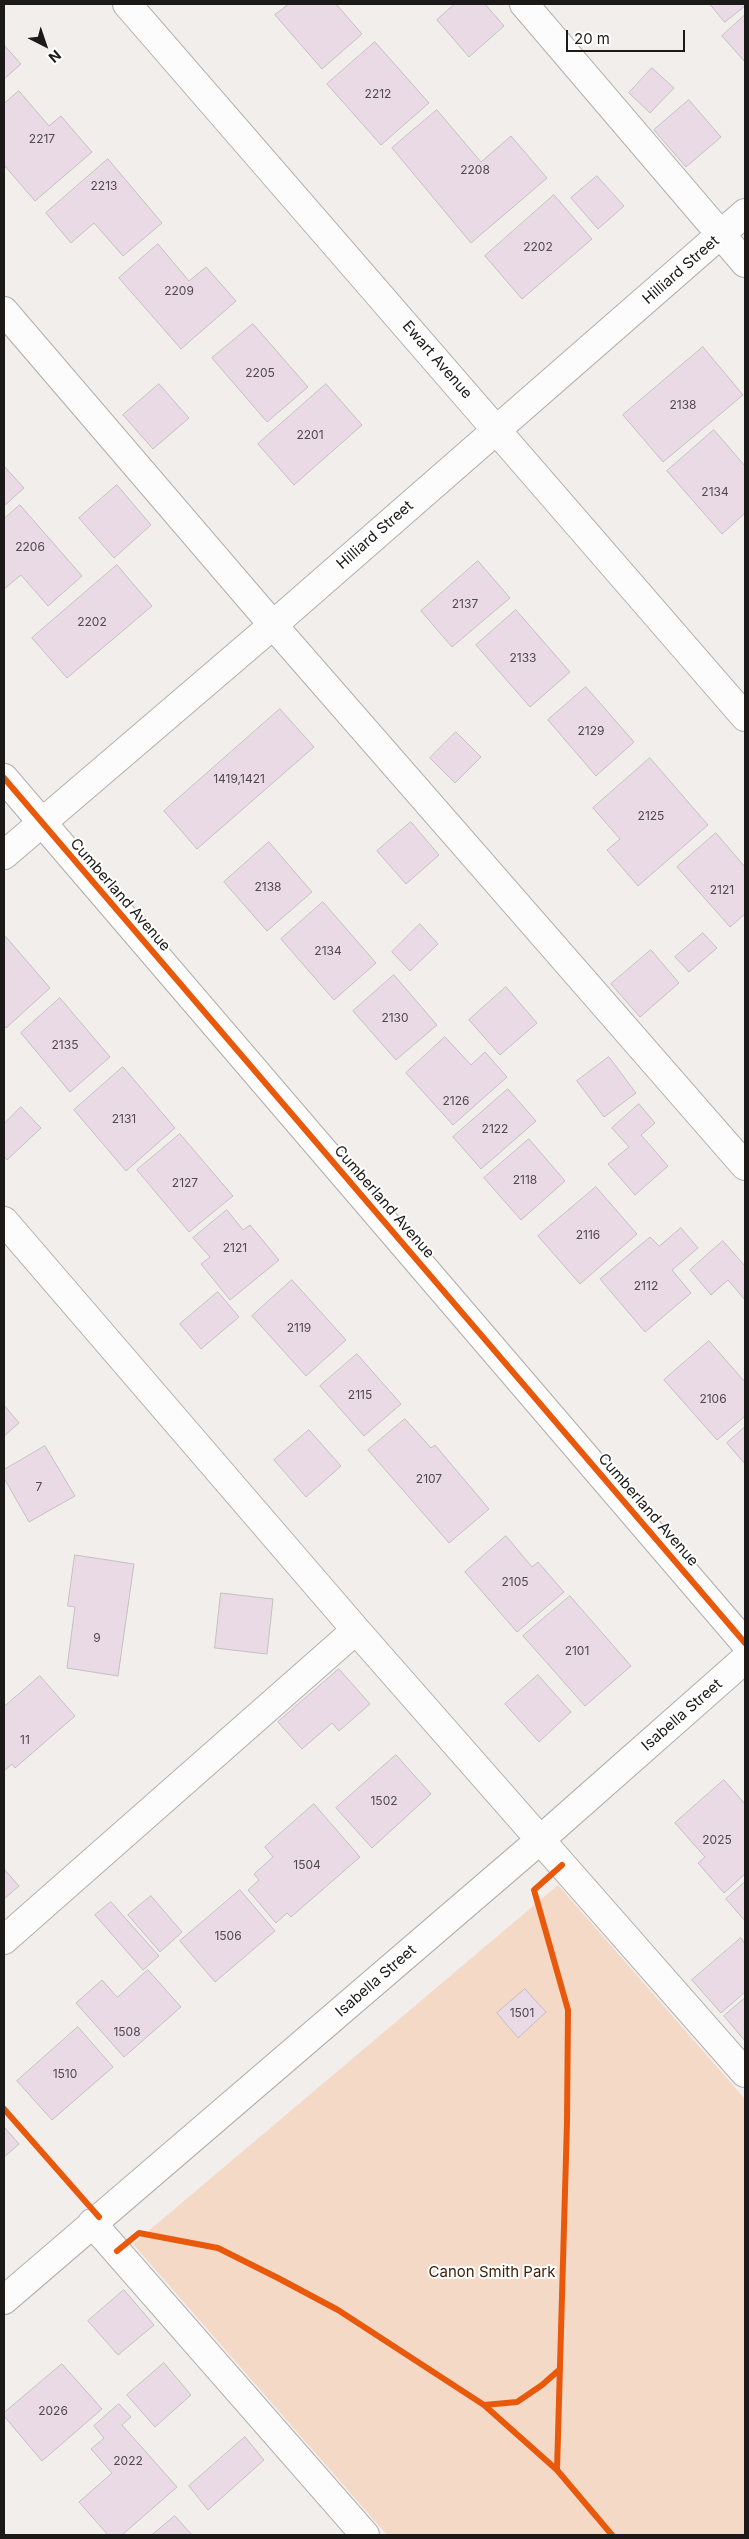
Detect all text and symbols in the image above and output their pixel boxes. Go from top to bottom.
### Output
north arrow [20,20,70,70]
scale bar [569,20,688,52]
text: 20 m [574,29,610,48]
text: N [46,47,65,67]
house number: 2212 [365,87,391,101]
house number: 2217 [29,132,55,146]
house number: 2208 [460,163,490,177]
house number: 2213 [91,179,117,193]
street label: Hilliard Street [639,232,723,308]
house number: 2202 [523,240,553,254]
house number: 2209 [164,284,194,298]
street label: Ewart Avenue [398,317,476,403]
house number: 2205 [245,366,275,380]
house number: 2138 [669,398,697,412]
house number: 2201 [296,428,324,442]
house number: 2134 [701,485,729,499]
street label: Hilliard Street [333,497,417,573]
house number: 2206 [15,540,45,554]
house number: 2137 [452,597,478,611]
house number: 2202 [77,615,107,629]
house number: 2133 [509,651,537,665]
house number: 2129 [578,724,604,738]
house number: 1419,1421 [213,772,265,786]
house number: 2125 [638,809,664,823]
street label: Cumberland Avenue [66,835,174,955]
house number: 2138 [254,880,282,894]
house number: 2121 [710,883,734,897]
house number: 2134 [314,944,342,958]
house number: 2130 [381,1011,409,1025]
house number: 2135 [52,1038,78,1052]
house number: 2126 [443,1094,469,1108]
house number: 2131 [112,1112,136,1126]
house number: 2122 [482,1122,508,1136]
street label: Cumberland Avenue [330,1142,438,1262]
house number: 2118 [513,1173,537,1187]
house number: 2127 [172,1176,198,1190]
house number: 2116 [576,1228,600,1242]
house number: 2121 [223,1241,247,1255]
house number: 2112 [634,1279,658,1293]
house number: 2119 [287,1321,311,1335]
house number: 2115 [348,1388,372,1402]
house number: 2106 [699,1392,727,1406]
street label: Cumberland Avenue [594,1450,702,1570]
house number: 2107 [416,1472,442,1486]
house number: 7 [36,1480,42,1494]
house number: 2105 [501,1575,529,1589]
house number: 9 [93,1631,101,1645]
house number: 2101 [565,1644,589,1658]
street label: Isabella Street [638,1675,726,1755]
house number: 11 [20,1733,30,1747]
house number: 1502 [370,1794,398,1808]
house number: 2025 [702,1833,732,1847]
house number: 1504 [293,1858,321,1872]
house number: 1506 [214,1929,242,1943]
street label: Isabella Street [332,1941,420,2021]
house number: 1501 [510,2006,534,2020]
house number: 1508 [113,2025,141,2039]
house number: 1510 [53,2067,77,2081]
park label: Canon Smith Park [429,2263,555,2281]
house number: 2026 [38,2404,68,2418]
house number: 2022 [113,2454,143,2468]

